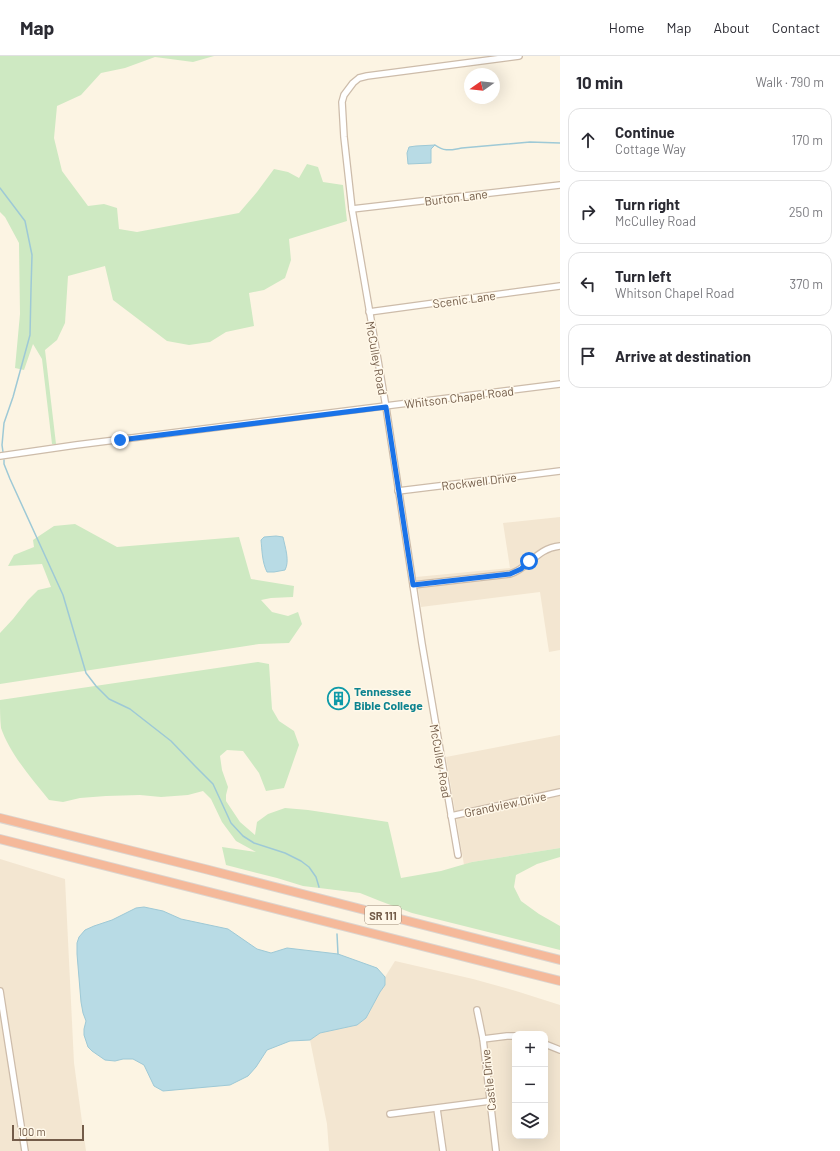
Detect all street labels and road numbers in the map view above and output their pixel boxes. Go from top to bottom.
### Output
street label: Burton Lane [424,186,488,208]
street label: Scenic Lane [432,288,496,310]
street label: McCulley Road [364,320,390,396]
street label: Whitson Chapel Road [403,383,515,411]
street label: Rockwell Drive [441,469,517,493]
street label: McCulley Road [428,723,454,799]
street label: Grandview Drive [463,788,547,820]
road number: SR 111 [365,906,401,924]
street label: Castle Drive [478,1049,498,1111]

